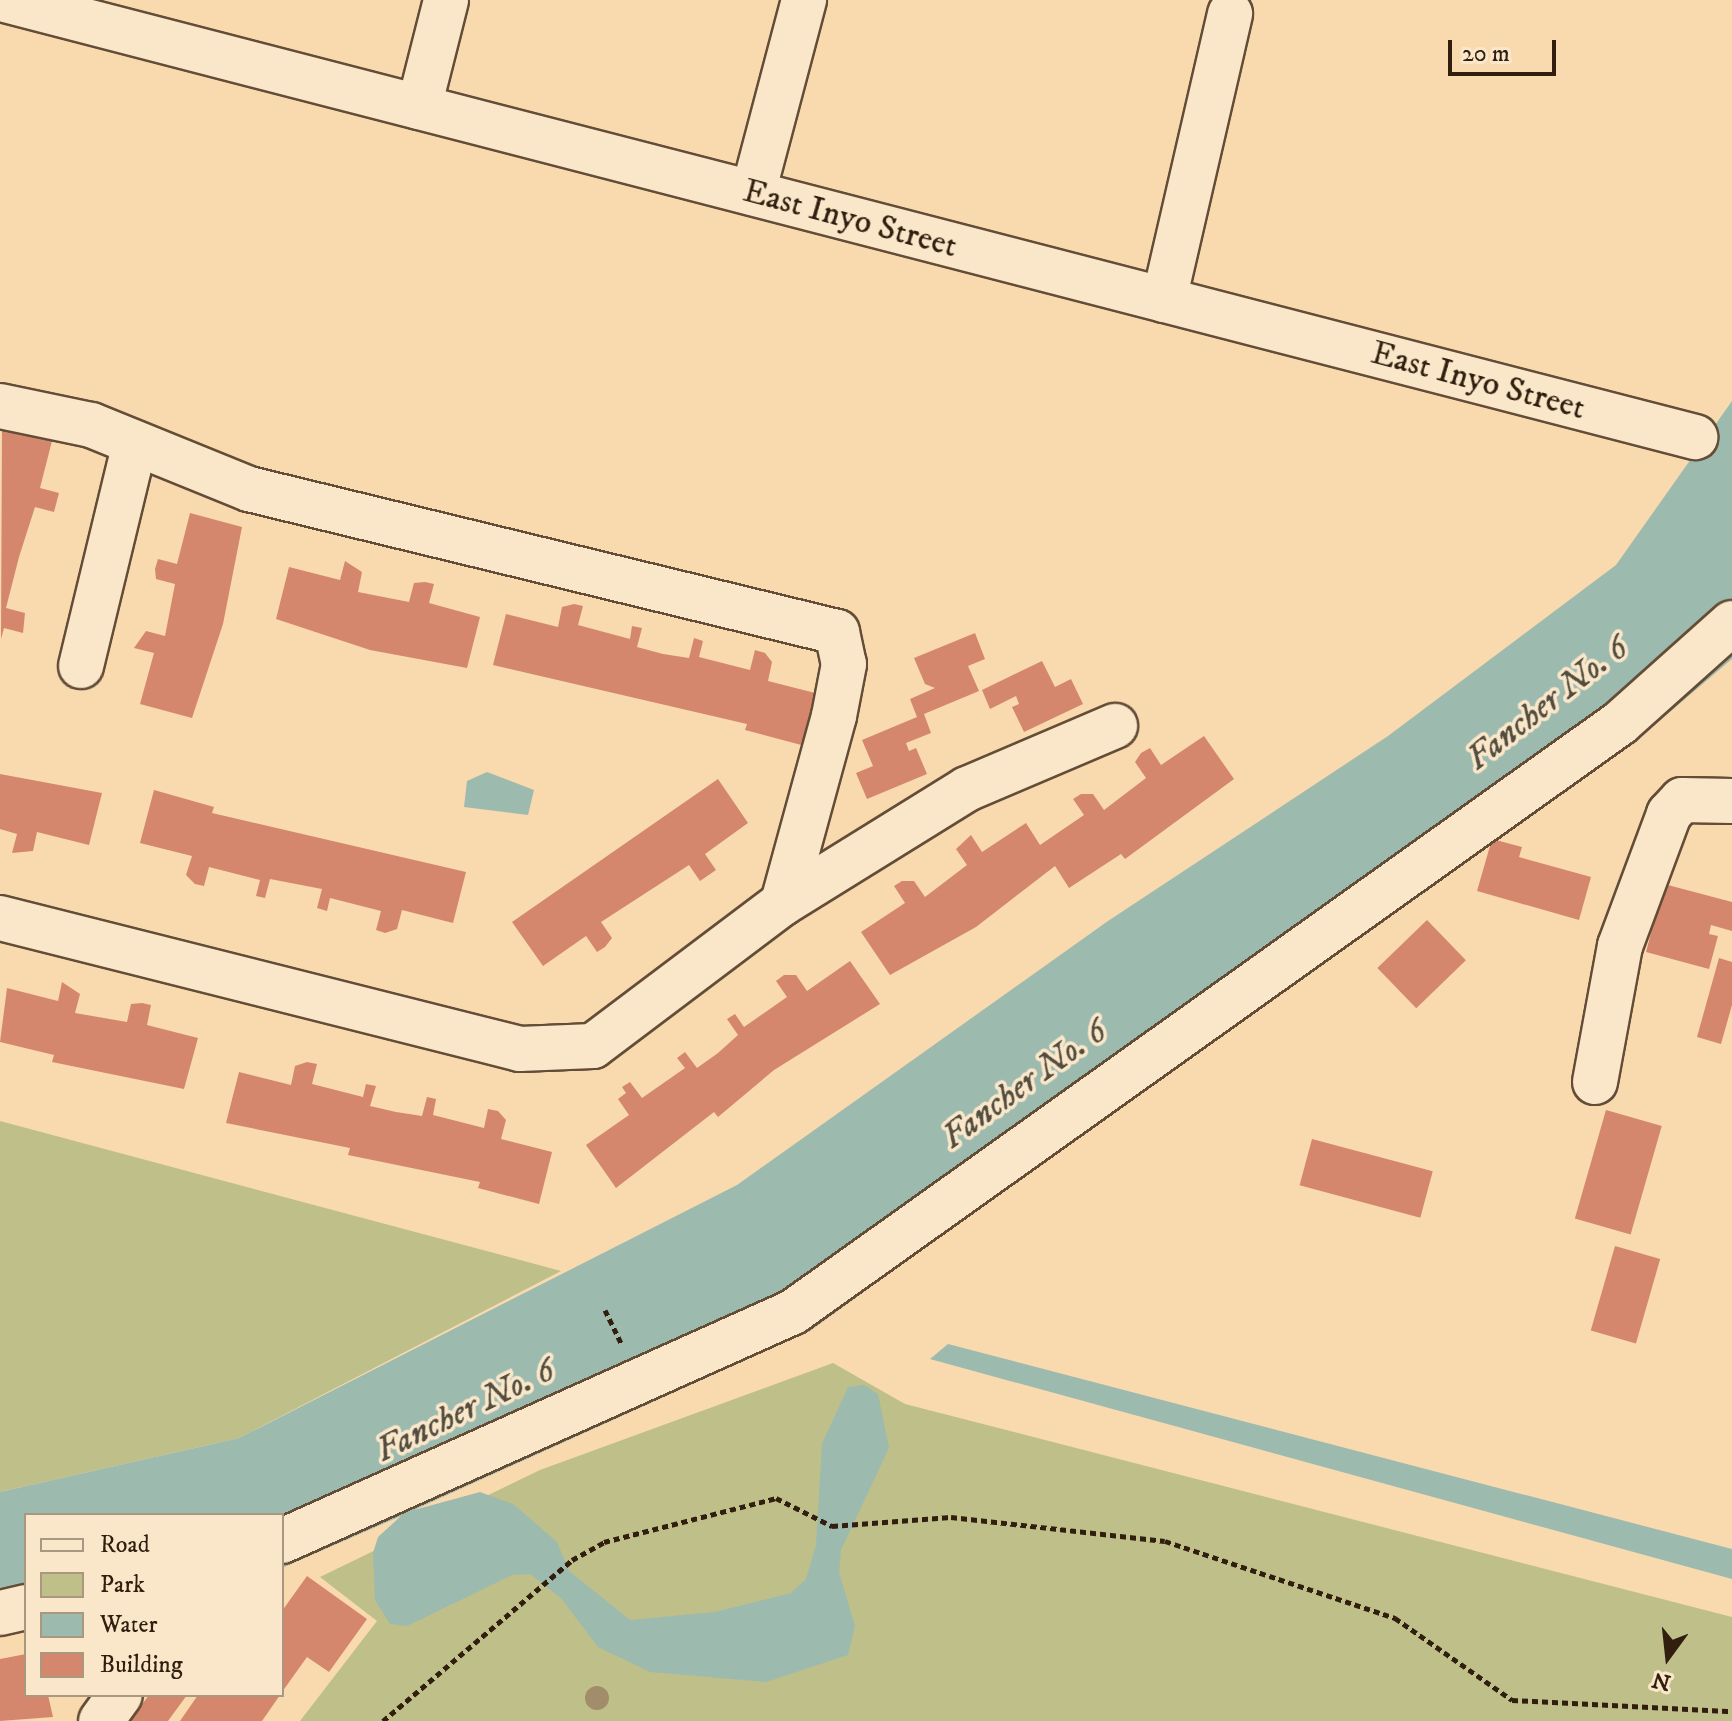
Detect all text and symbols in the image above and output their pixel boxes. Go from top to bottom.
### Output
scale bar [1452,24,1560,74]
text: 20 m [1462,39,1510,69]
street label: East Inyo Street [739,171,961,267]
street label: East Inyo Street [1367,333,1589,429]
water label: Fancher No. 6 [1457,626,1637,780]
water label: Fancher No. 6 [933,1009,1115,1159]
water label: Fancher No. 6 [368,1348,562,1472]
legend [24,1513,284,1697]
text: Road [100,1530,150,1560]
text: Park [100,1570,145,1600]
text: Water [100,1610,157,1640]
north arrow [1628,1617,1708,1697]
text: Building [100,1650,183,1680]
text: N [1649,1665,1674,1696]

